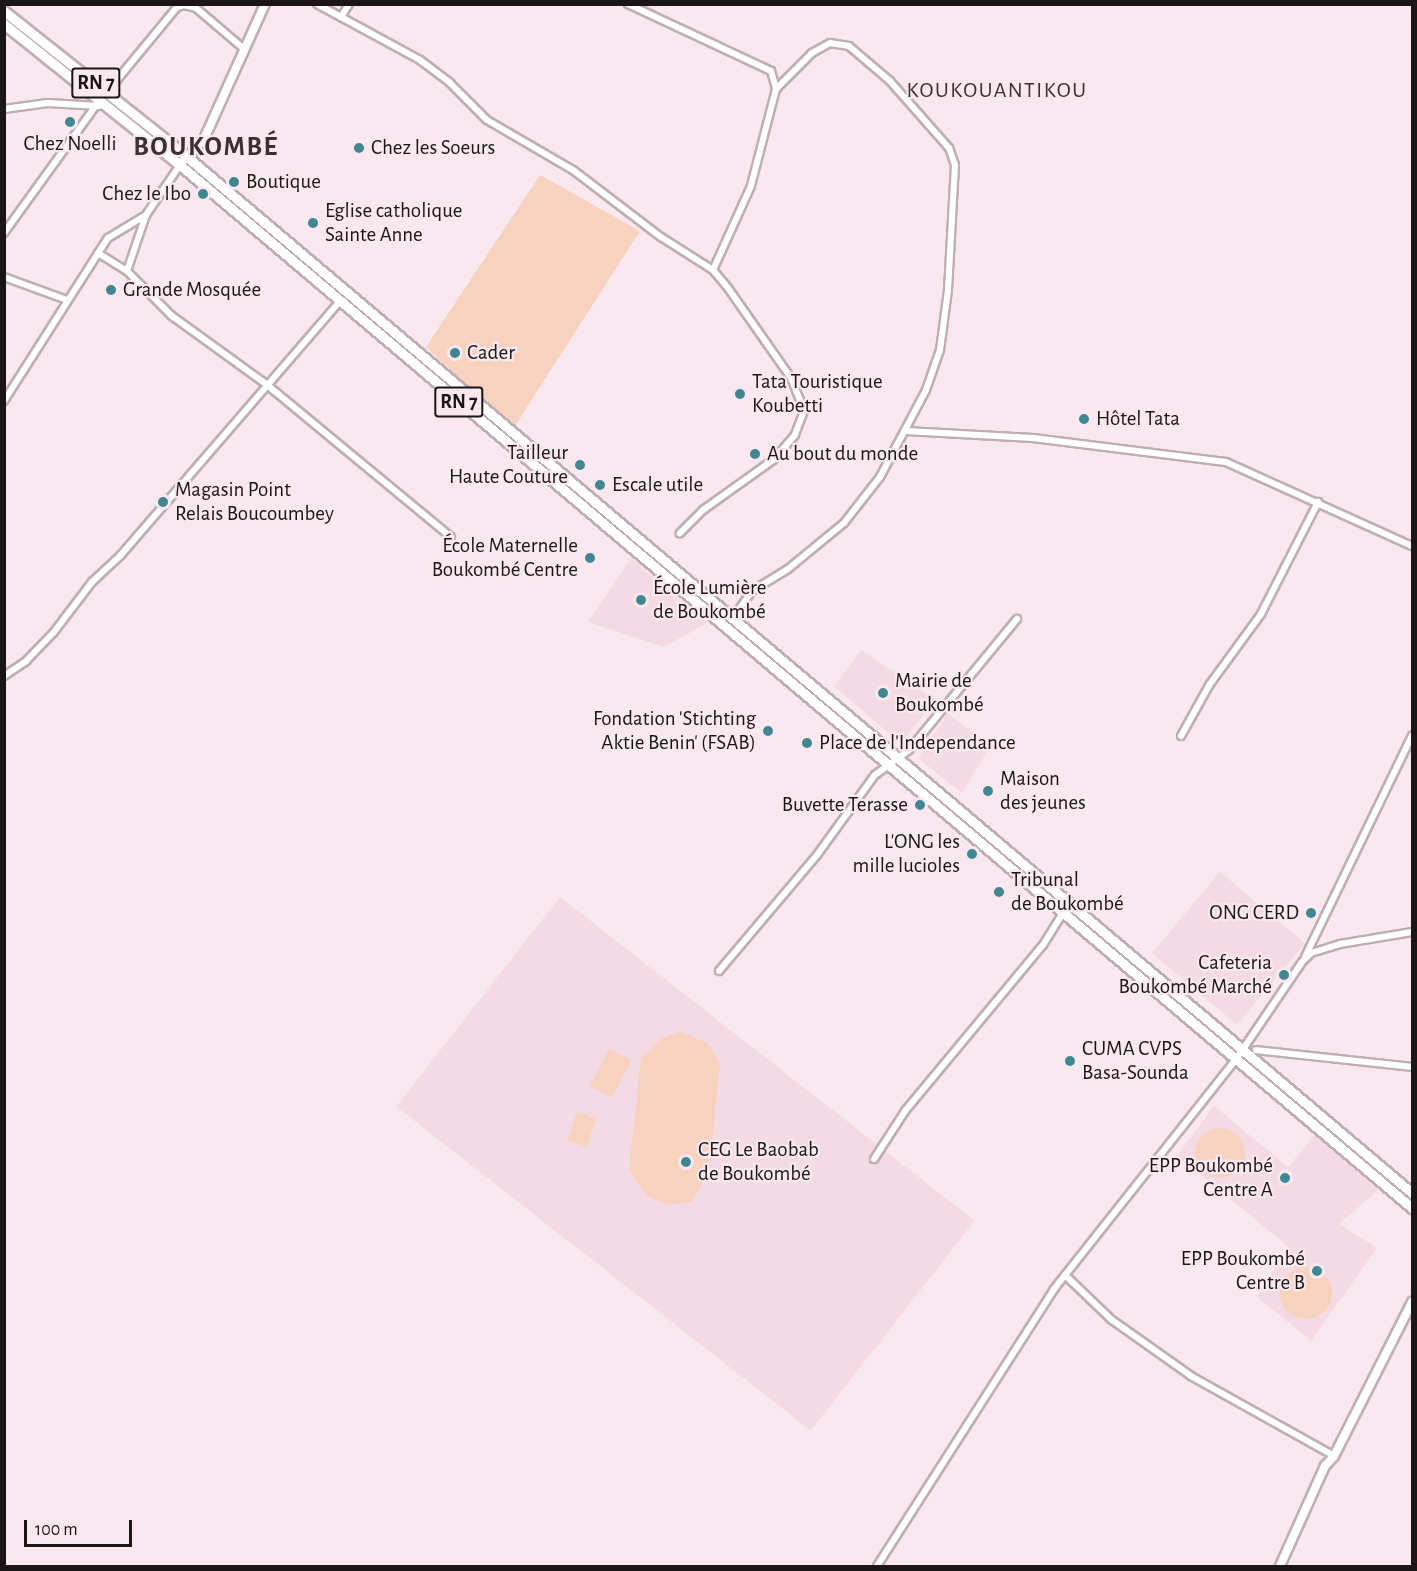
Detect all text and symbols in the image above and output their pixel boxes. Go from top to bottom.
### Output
road number: RN 7 [70,66,122,100]
district label: KOUKOUANTIKOU [906,78,1088,104]
marker: Chez Noelli [63,115,77,129]
place label: Chez Noelli [23,131,117,157]
district label: BOUKOMBÉ [133,131,279,163]
place label: Chez les Soeurs [371,135,495,161]
marker: Chez les Soeurs [352,141,366,155]
place label: Boutique [246,169,321,195]
marker: Boutique [227,175,241,189]
place label: Chez le Ibo [102,181,191,207]
marker: Chez le Ibo [196,187,210,201]
place label: Eglise catholique Sainte Anne [325,198,463,248]
marker: Eglise catholique Sainte Anne [306,216,320,230]
place label: Grande Mosquée [123,277,261,303]
marker: Grande Mosquée [104,283,118,297]
place label: Cader [467,340,515,366]
marker: Cader [448,346,462,360]
place label: Tata Touristique Koubetti [752,369,883,419]
road number: RN 7 [434,385,484,419]
marker: Tata Touristique Koubetti [733,387,747,401]
place label: Hôtel Tata [1096,406,1180,432]
marker: Hôtel Tata [1077,412,1091,426]
place label: Tailleur Haute Couture [449,440,568,490]
place label: Au bout du monde [767,441,918,467]
marker: Au bout du monde [748,447,762,461]
marker: Tailleur Haute Couture [573,458,587,472]
place label: Escale utile [612,472,703,498]
place label: Magasin Point Relais Boucoumbey [175,477,334,527]
marker: Escale utile [593,478,607,492]
marker: Magasin Point Relais Boucoumbey [156,495,170,509]
place label: École Maternelle Boukombé Centre [432,533,578,583]
marker: École Maternelle Boukombé Centre [583,551,597,565]
place label: École Lumière de Boukombé [653,575,767,625]
marker: École Lumière de Boukombé [634,593,648,607]
place label: Mairie de Boukombé [895,668,984,718]
marker: Mairie de Boukombé [876,686,890,700]
place label: Fondation 'Stichting Aktie Benin' (FSAB) [593,706,756,756]
marker: Fondation 'Stichting Aktie Benin' (FSAB) [761,724,775,738]
place label: Place de l'Independance [819,730,1016,756]
marker: Place de l'Independance [800,736,814,750]
place label: Maison des jeunes [1000,766,1086,816]
marker: Maison des jeunes [981,784,995,798]
place label: Buvette Terasse [782,792,908,818]
marker: Buvette Terasse [913,798,927,812]
place label: L'ONG les mille lucioles [853,829,960,879]
marker: L'ONG les mille lucioles [965,847,979,861]
place label: Tribunal de Boukombé [1011,867,1124,917]
marker: Tribunal de Boukombé [992,885,1006,899]
place label: ONG CERD [1209,900,1299,926]
marker: ONG CERD [1304,906,1318,920]
place label: Cafeteria Boukombé Marché [1119,950,1272,1000]
marker: Cafeteria Boukombé Marché [1277,968,1291,982]
place label: CUMA CVPS Basa-Sounda [1082,1036,1189,1086]
marker: CUMA CVPS Basa-Sounda [1063,1054,1077,1068]
place label: CEG Le Baobab de Boukombé [698,1137,819,1187]
place label: EPP Boukombé Centre A [1149,1153,1273,1203]
marker: CEG Le Baobab de Boukombé [679,1155,693,1169]
marker: EPP Boukombé Centre A [1278,1171,1292,1185]
place label: EPP Boukombé Centre B [1181,1246,1305,1296]
marker: EPP Boukombé Centre B [1310,1264,1324,1278]
scale bar [27,1508,135,1546]
text: 100 m [35,1521,78,1539]

